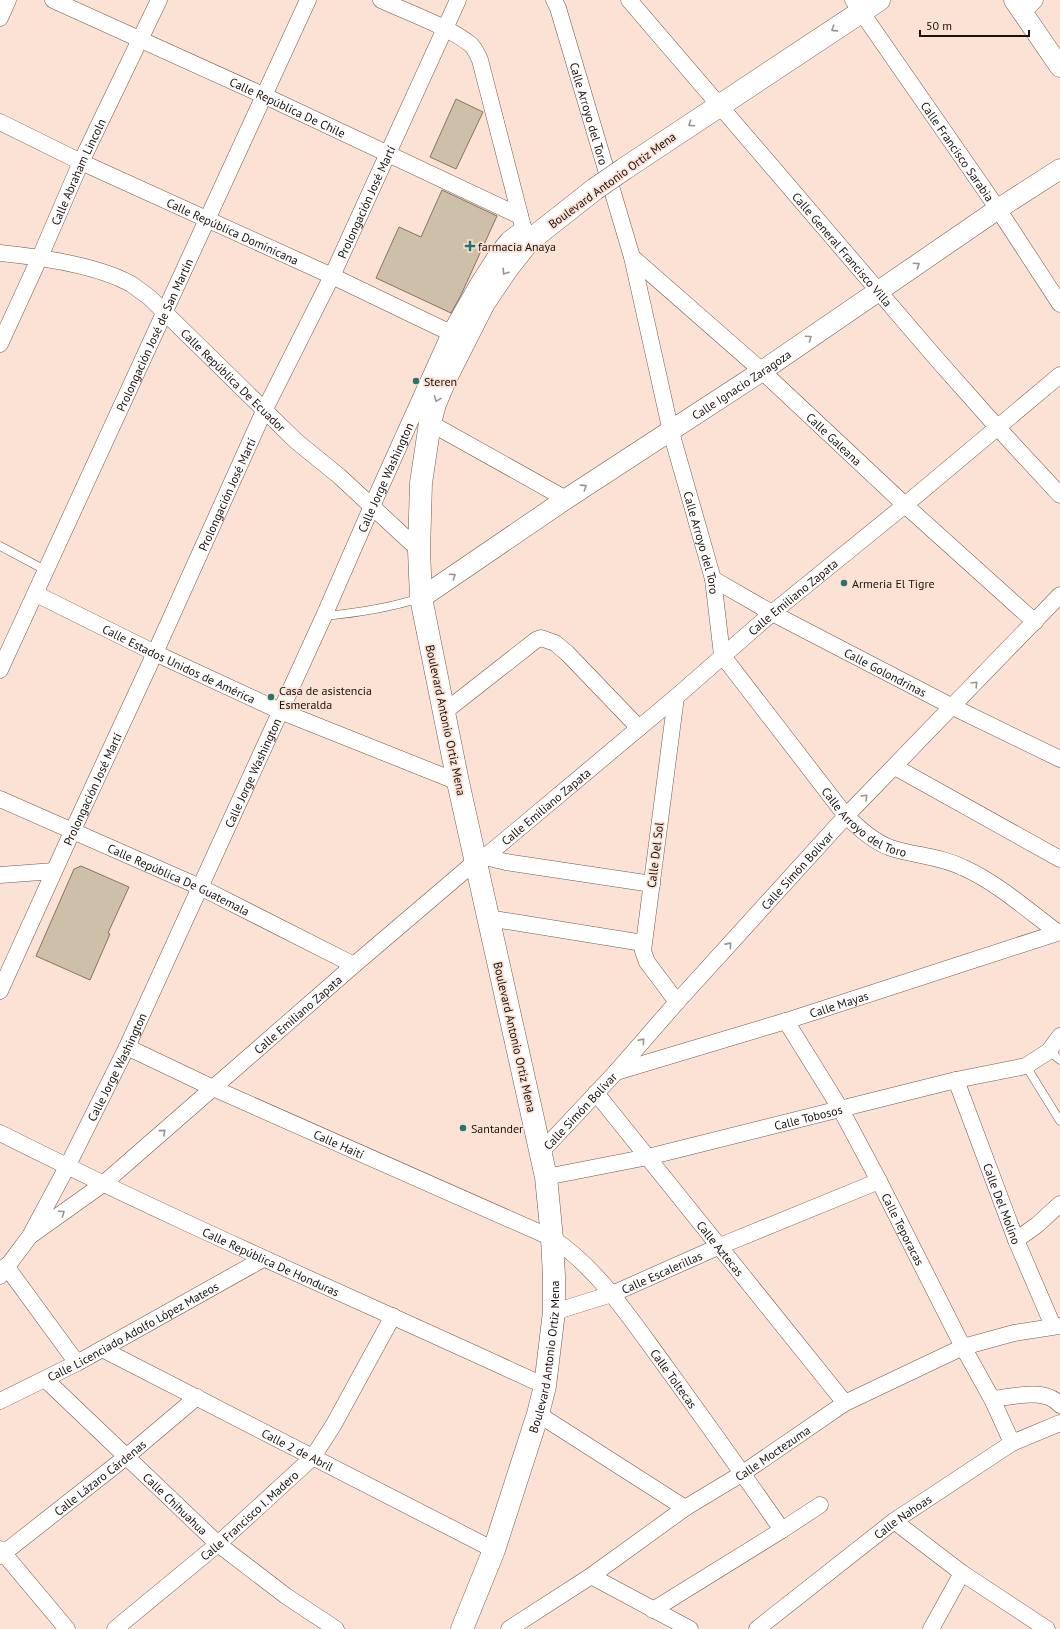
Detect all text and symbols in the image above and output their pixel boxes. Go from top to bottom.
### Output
scale bar [920,12,1029,38]
text: 50 m [926,18,952,33]
one-way arrow [832,24,839,31]
street label: Calle Arroyo del Toro [567,60,612,167]
street label: Calle República De Chile [228,74,348,140]
street label: Calle Francisco Sarabia [918,98,998,204]
street label: Calle Abraham Lincoln [47,116,108,227]
one-way arrow [688,119,695,126]
street label: Boulevard Antonio Ortiz Mena [545,129,679,231]
street label: Prolongación José Martí [334,143,398,260]
street label: Calle General Francisco Villa [789,189,896,309]
street label: Calle República Dominicana [164,194,301,267]
place label: farmacia Anaya [478,239,556,254]
marker: farmacia Anaya [465,241,475,251]
street label: Prolongación José de San Martín [113,256,196,414]
one-way arrow [912,263,919,270]
one-way arrow [503,268,510,275]
street label: Calle República De Ecuador [178,325,289,435]
one-way arrow [805,336,812,343]
street label: Calle Ignacio Zaragoza [689,346,794,422]
place label: Steren [424,374,457,389]
marker: Steren [411,376,421,386]
one-way arrow [434,395,442,402]
street label: Calle Galeana [803,409,865,468]
street label: Calle Jorge Washington [354,420,416,534]
street label: Prolongación José Martí [195,435,258,553]
one-way arrow [580,485,587,492]
street label: Calle Arroyo del Toro [681,489,722,595]
street label: Calle Emiliano Zapata [745,555,841,638]
one-way arrow [449,574,456,581]
place label: Armeria El Tigre [852,576,935,591]
marker: Armeria El Tigre [839,578,849,588]
street label: Calle Estados Unidos de América [100,621,258,706]
street label: Boulevard Antonio Ortiz Mena [423,643,469,797]
street label: Calle Golondrinas [842,644,929,700]
one-way arrow [970,681,978,689]
place label: Casa de asistencia Esmeralda [279,683,372,712]
marker: Casa de asistencia Esmeralda [266,692,276,702]
street label: Calle Jorge Washington [221,716,284,830]
street label: Prolongación José Martí [60,730,124,848]
street label: Calle Emiliano Zapata [498,765,593,848]
street label: Calle Arroyo del Toro [819,784,908,859]
one-way arrow [860,794,868,802]
street label: Calle Del Sol [644,821,667,889]
street label: Calle Simón Bolívar [757,828,836,912]
street label: Calle República De Guatemala [106,840,252,918]
one-way arrow [725,942,732,949]
street label: Boulevard Antonio Ortiz Mena [490,960,540,1114]
street label: Calle Emiliano Zapata [251,972,345,1057]
street label: Calle Mayas [807,987,870,1020]
street label: Calle Jorge Washington [84,1010,149,1124]
one-way arrow [638,1039,645,1046]
street label: Calle Simón Bolívar [540,1069,620,1153]
street label: Calle Tobosos [773,1101,844,1133]
place label: Santander [471,1121,523,1136]
marker: Santander [458,1123,468,1133]
street label: Calle Haití [311,1126,366,1161]
one-way arrow [158,1129,165,1136]
street label: Calle Del Molino [980,1161,1024,1246]
street label: Calle Teporacas [879,1190,928,1268]
one-way arrow [57,1211,64,1218]
street label: Calle Aztecas [694,1217,747,1279]
street label: Calle República De Honduras [200,1224,342,1299]
street label: Calle Escalerillas [619,1247,704,1296]
street label: Calle Licenciado Adolfo López Mateos [45,1278,221,1384]
street label: Boulevard Antonio Ortiz Mena [525,1280,562,1435]
street label: Calle Toltecas [648,1346,701,1411]
street label: Calle Moctezuma [732,1422,813,1484]
street label: Calle 2 de Abril [259,1425,337,1474]
street label: Calle Lázaro Cárdenas [51,1436,149,1518]
street label: Calle Francisco I. Madero [197,1467,301,1563]
street label: Calle Chihuahua [140,1469,211,1538]
street label: Calle Nahoas [871,1491,934,1542]

